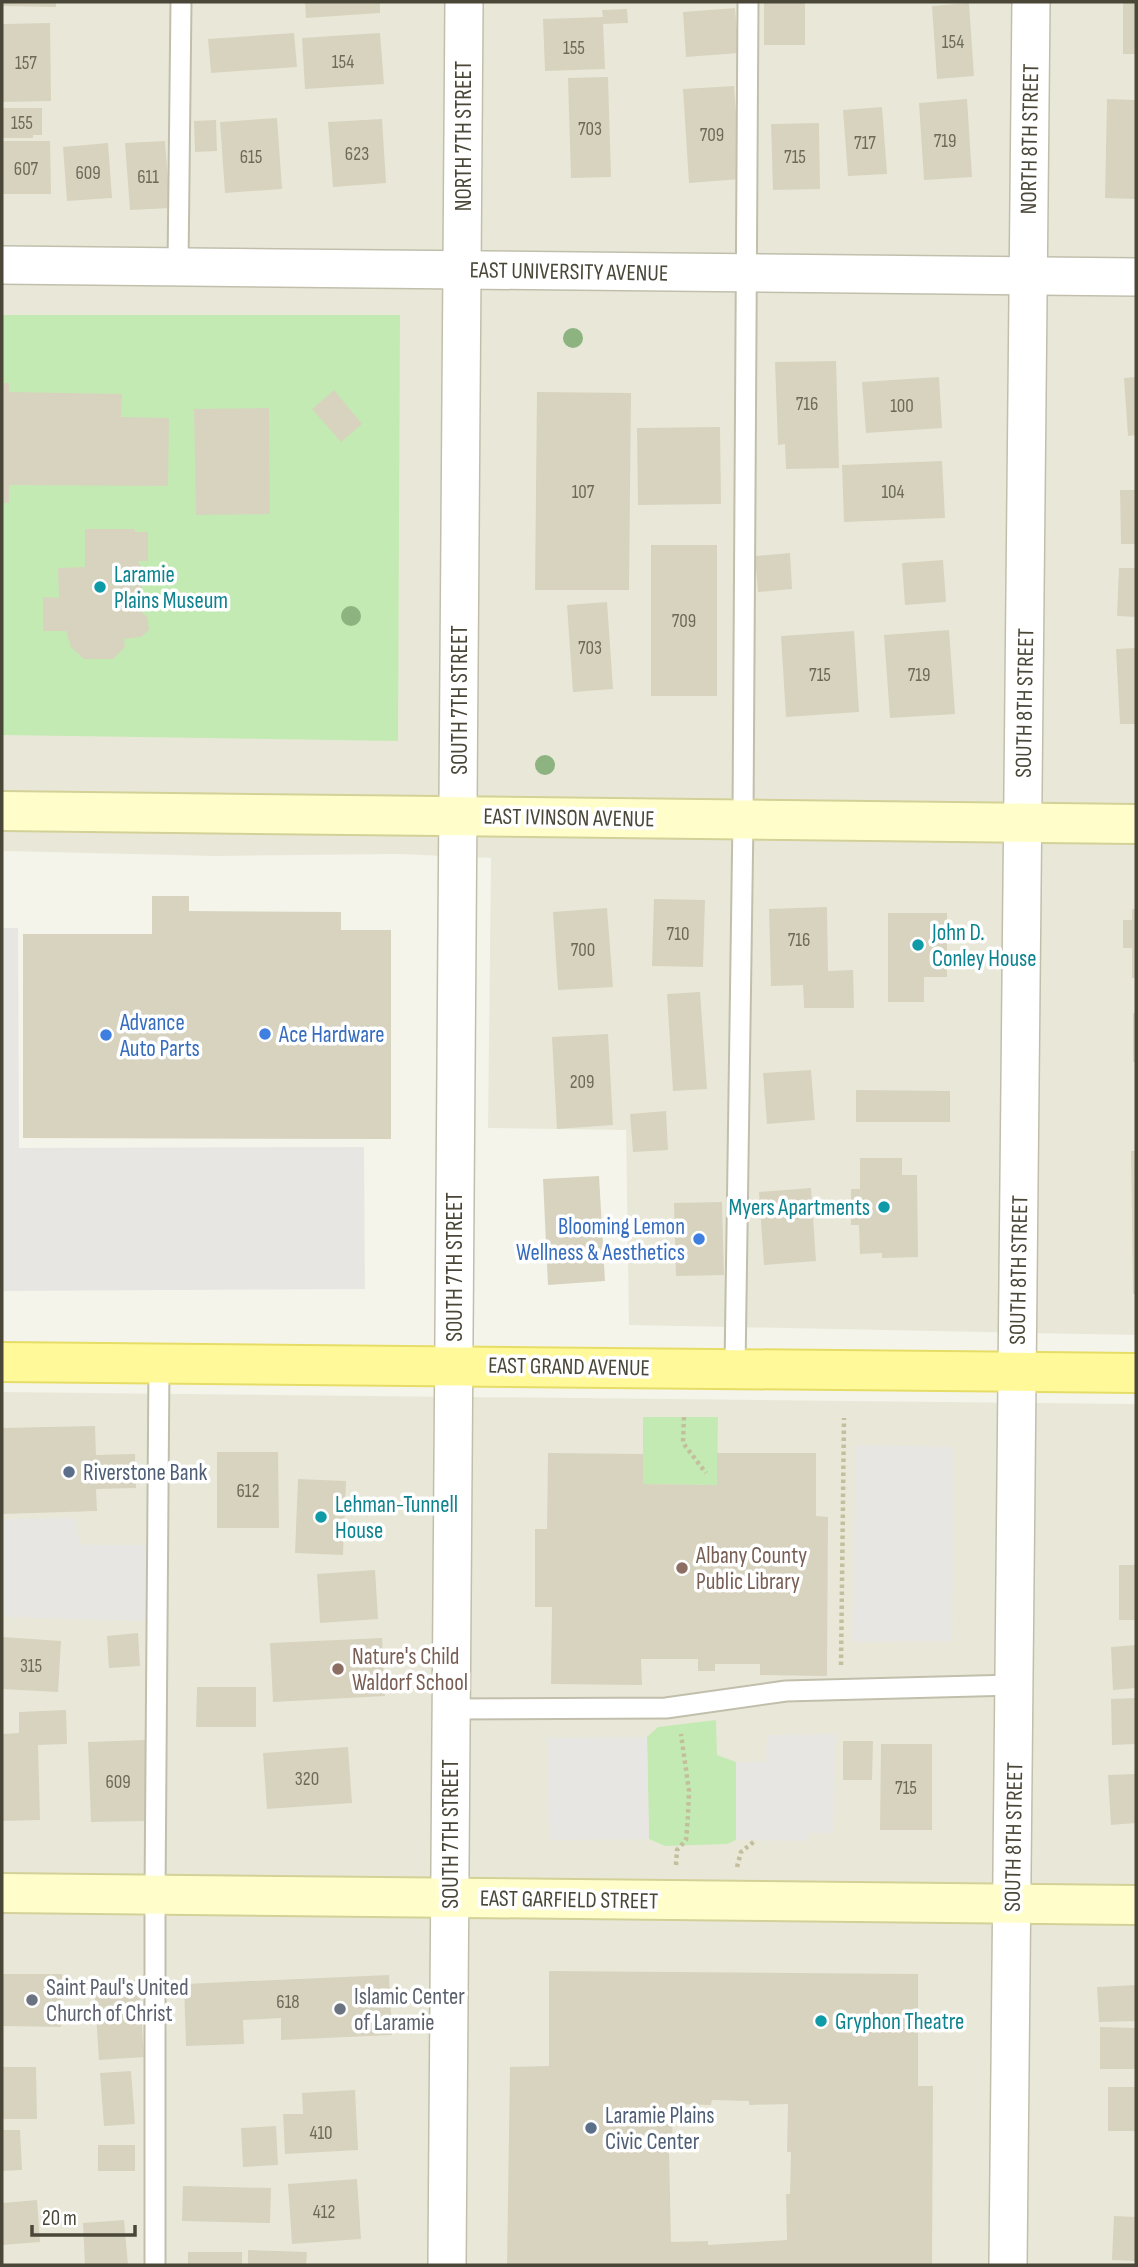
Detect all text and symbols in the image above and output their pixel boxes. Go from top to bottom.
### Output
house number: 154 [942,31,964,54]
house number: 155 [563,37,585,60]
house number: 154 [332,51,354,74]
house number: 157 [15,52,37,75]
street label: NORTH 7TH STREET [450,61,478,211]
street label: NORTH 8TH STREET [1015,63,1045,215]
house number: 155 [11,112,33,135]
house number: 703 [578,118,602,141]
house number: 709 [700,124,724,147]
house number: 719 [934,130,956,153]
house number: 717 [854,132,876,155]
house number: 623 [345,143,369,166]
house number: 615 [240,146,262,169]
house number: 715 [784,146,806,169]
house number: 607 [14,158,39,181]
house number: 609 [75,162,101,185]
house number: 611 [137,166,159,189]
street label: EAST UNIVERSITY AVENUE [469,256,669,288]
house number: 716 [796,393,818,416]
house number: 100 [890,395,914,418]
house number: 107 [572,481,595,504]
house number: 104 [881,481,905,504]
place label: Laramie Plains Museum [114,561,228,615]
marker: Laramie Plains Museum [92,579,108,595]
house number: 709 [672,610,696,633]
street label: SOUTH 7TH STREET [446,625,474,775]
street label: SOUTH 8TH STREET [1010,628,1040,778]
house number: 703 [578,637,602,660]
house number: 715 [809,664,831,687]
house number: 719 [908,664,930,687]
street label: EAST IVINSON AVENUE [483,803,655,833]
place label: John D. Conley House [931,919,1037,973]
house number: 710 [667,923,689,946]
house number: 716 [788,929,810,952]
marker: John D. Conley House [910,937,926,953]
house number: 700 [571,939,595,962]
place label: Advance Auto Parts [119,1009,200,1063]
place label: Ace Hardware [278,1021,384,1049]
marker: Ace Hardware [257,1026,273,1042]
marker: Advance Auto Parts [98,1027,114,1043]
house number: 209 [570,1071,594,1094]
street label: SOUTH 7TH STREET [441,1192,469,1342]
place label: Myers Apartments [729,1194,870,1222]
street label: SOUTH 8TH STREET [1004,1195,1034,1345]
marker: Myers Apartments [876,1199,892,1215]
place label: Blooming Lemon Wellness & Aesthetics [516,1213,685,1267]
marker: Blooming Lemon Wellness & Aesthetics [691,1231,707,1247]
street label: EAST GRAND AVENUE [488,1352,650,1382]
place label: Riverstone Bank [83,1459,208,1487]
marker: Riverstone Bank [61,1464,77,1480]
house number: 612 [236,1480,260,1503]
place label: Lehman-Tunnell House [335,1491,458,1545]
marker: Lehman-Tunnell House [313,1509,329,1525]
place label: Albany County Public Library [695,1542,807,1596]
marker: Albany County Public Library [674,1560,690,1576]
place label: Nature's Child Waldorf School [352,1643,468,1697]
house number: 315 [20,1655,42,1678]
marker: Nature's Child Waldorf School [330,1661,346,1677]
street label: SOUTH 7TH STREET [437,1759,465,1909]
street label: SOUTH 8TH STREET [999,1762,1029,1912]
house number: 320 [295,1768,319,1791]
house number: 609 [105,1771,131,1794]
house number: 715 [895,1777,917,1800]
street label: EAST GARFIELD STREET [480,1884,658,1916]
place label: Saint Paul's United Church of Christ [46,1974,189,2028]
place label: Islamic Center of Laramie [354,1983,465,2037]
house number: 618 [276,1991,300,2014]
marker: Saint Paul's United Church of Christ [24,1992,40,2008]
marker: Islamic Center of Laramie [332,2001,348,2017]
place label: Gryphon Theatre [835,2008,964,2036]
marker: Gryphon Theatre [813,2013,829,2029]
place label: Laramie Plains Civic Center [605,2102,715,2156]
marker: Laramie Plains Civic Center [583,2120,599,2136]
house number: 410 [309,2122,333,2145]
scale bar [32,2194,135,2238]
house number: 412 [313,2201,335,2224]
text: 20 m [42,2206,77,2231]

